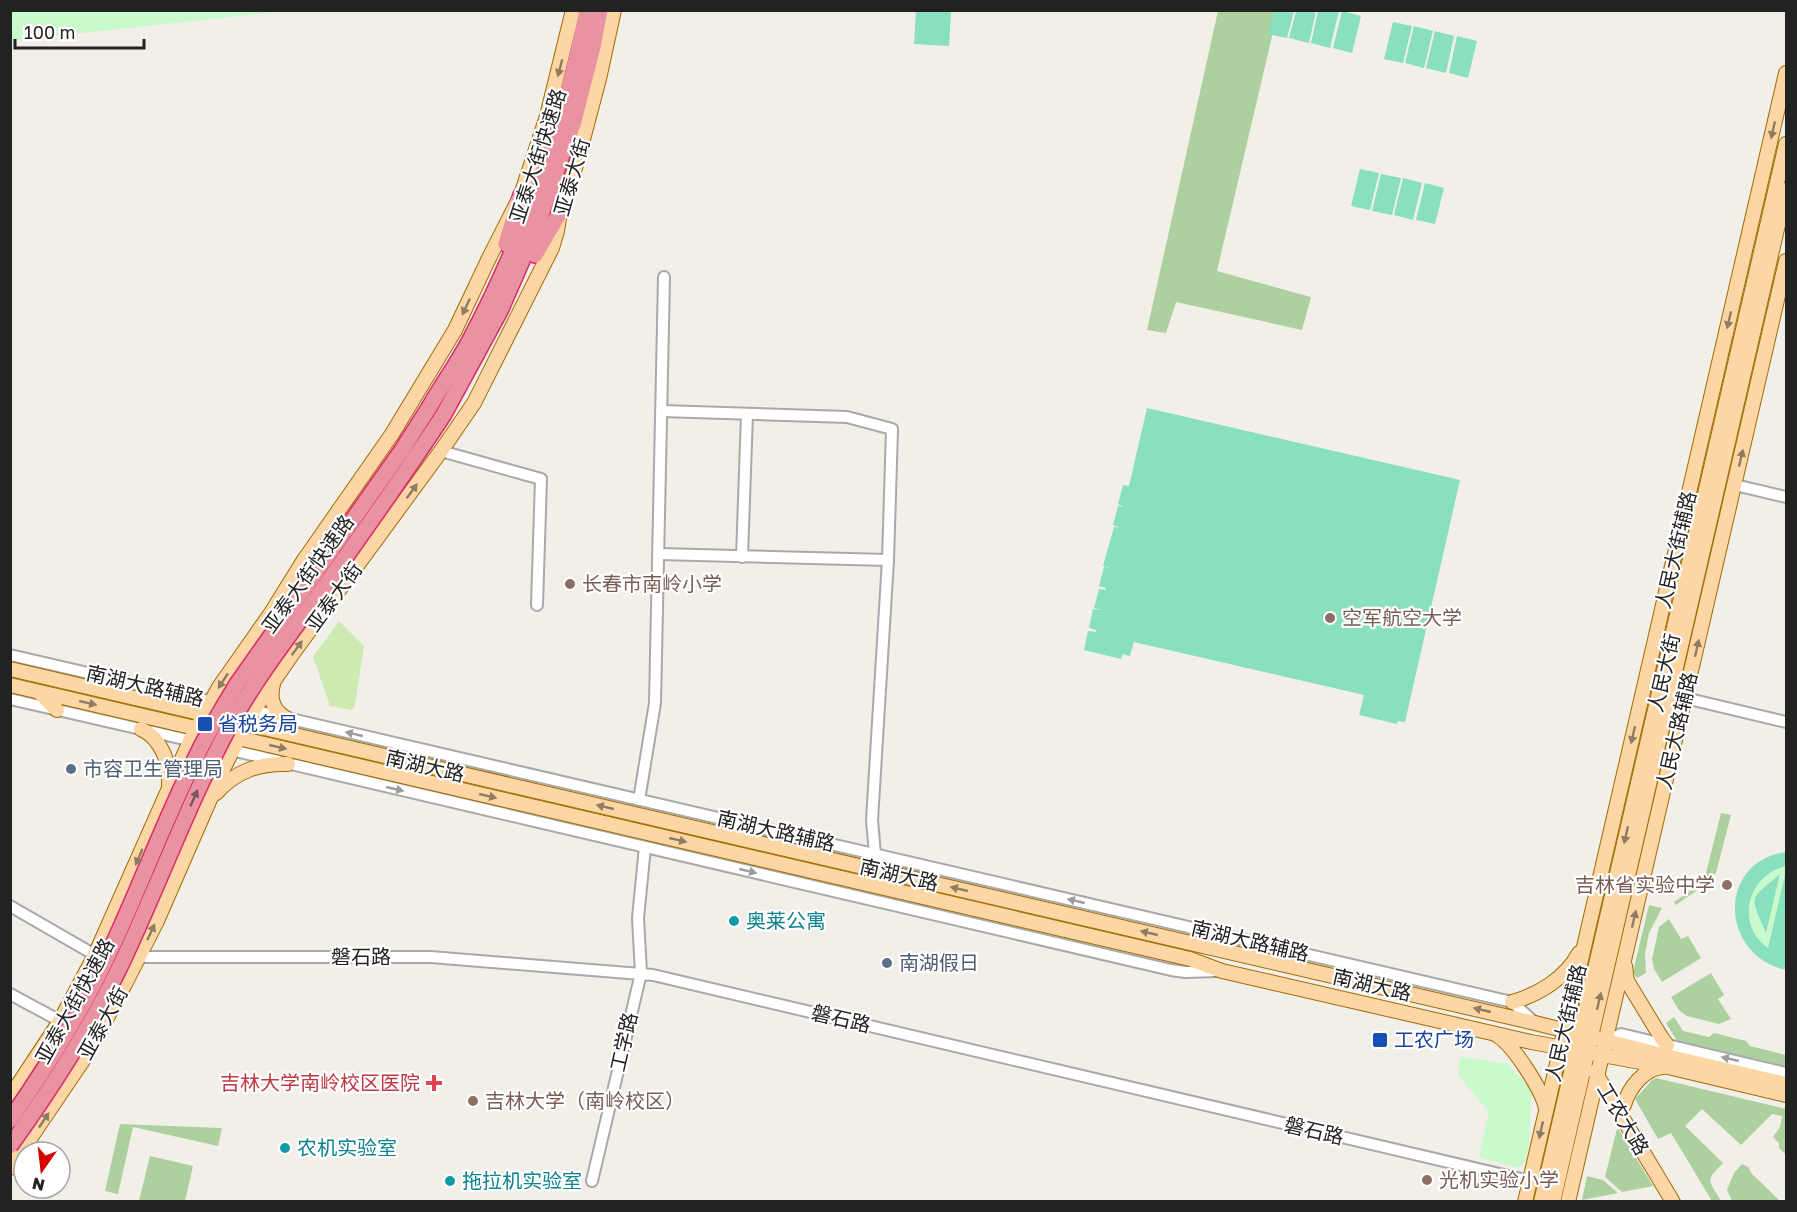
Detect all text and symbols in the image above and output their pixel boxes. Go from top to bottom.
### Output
scale bar [15,12,144,50]
text: 100 m [24,21,75,43]
one-way arrow [555,58,565,77]
street label: 亚泰大街快速路 [505,86,571,226]
one-way arrow [1768,121,1778,139]
street label: 亚泰大街 [549,135,595,219]
one-way arrow [461,298,470,315]
one-way arrow [1724,311,1734,329]
one-way arrow [1737,448,1746,467]
one-way arrow [406,483,418,498]
street label: 人民大街辅路 [1650,489,1700,611]
street label: 亚泰大街快速路 [257,510,359,638]
street label: 亚泰大街 [301,558,367,636]
place label: 长春市南岭小学 [582,571,722,595]
marker: 长春市南岭小学 [563,577,577,591]
place label: 空军航空大学 [1342,605,1462,629]
marker: 空军航空大学 [1323,611,1337,625]
street label: 人民大街 [1642,631,1684,714]
one-way arrow [1692,638,1702,657]
one-way arrow [291,640,303,656]
street label: 南湖大路辅路 [84,660,206,710]
street label: 人民大路辅路 [1651,670,1701,792]
one-way arrow [218,673,229,689]
one-way arrow [79,699,97,709]
place label: 省税务局 [218,711,298,735]
marker: 省税务局 [196,715,214,733]
one-way arrow [1627,726,1637,744]
one-way arrow [344,729,363,738]
one-way arrow [269,743,287,753]
street label: 南湖大路 [384,744,467,786]
place label: 市容卫生管理局 [83,756,223,780]
marker: 市容卫生管理局 [64,762,78,776]
one-way arrow [385,784,404,794]
one-way arrow [190,790,199,807]
one-way arrow [479,792,497,802]
one-way arrow [596,802,614,812]
street label: 南湖大路辅路 [715,805,837,855]
one-way arrow [1620,826,1630,844]
one-way arrow [669,836,687,846]
one-way arrow [134,848,143,866]
street label: 南湖大路 [858,853,941,895]
one-way arrow [739,867,757,877]
place label: 吉林省实验中学 [1575,872,1715,896]
marker: 吉林省实验中学 [1720,878,1734,892]
one-way arrow [949,884,968,893]
one-way arrow [1067,895,1085,905]
place label: 奥莱公寓 [746,908,826,932]
one-way arrow [1629,910,1639,929]
marker: 奥莱公寓 [727,914,741,928]
street label: 南湖大路辅路 [1189,915,1311,965]
one-way arrow [147,924,156,941]
one-way arrow [1139,928,1158,937]
street label: 亚泰大街快速路 [31,934,119,1068]
street label: 磐石路 [331,944,391,968]
place label: 南湖假日 [899,950,979,974]
marker: 南湖假日 [880,956,894,970]
street label: 人民大街辅路 [1540,962,1590,1084]
street label: 南湖大路 [1331,963,1414,1005]
street label: 亚泰大街 [73,982,133,1064]
one-way arrow [1595,992,1604,1011]
street label: 磐石路 [809,1000,873,1036]
one-way arrow [1473,1005,1491,1015]
street label: 工学路 [605,1010,641,1074]
place label: 工农广场 [1394,1027,1474,1051]
marker: 工农广场 [1371,1031,1389,1049]
one-way arrow [1720,1054,1739,1064]
place label: 吉林大学南岭校区医院 [220,1070,420,1094]
marker: 吉林大学南岭校区医院 [425,1074,443,1092]
street label: 工农大路 [1593,1078,1655,1159]
place label: 吉林大学（南岭校区） [485,1088,685,1112]
marker: 吉林大学（南岭校区） [466,1094,480,1108]
one-way arrow [38,1112,49,1128]
street label: 磐石路 [1282,1112,1346,1148]
one-way arrow [1536,1120,1546,1139]
place label: 农机实验室 [297,1135,397,1159]
north arrow [12,1140,72,1200]
marker: 农机实验室 [278,1141,292,1155]
place label: 光机实验小学 [1439,1167,1559,1191]
place label: 拖拉机实验室 [462,1168,582,1192]
text: N [30,1173,47,1196]
marker: 光机实验小学 [1420,1173,1434,1187]
marker: 拖拉机实验室 [443,1174,457,1188]

